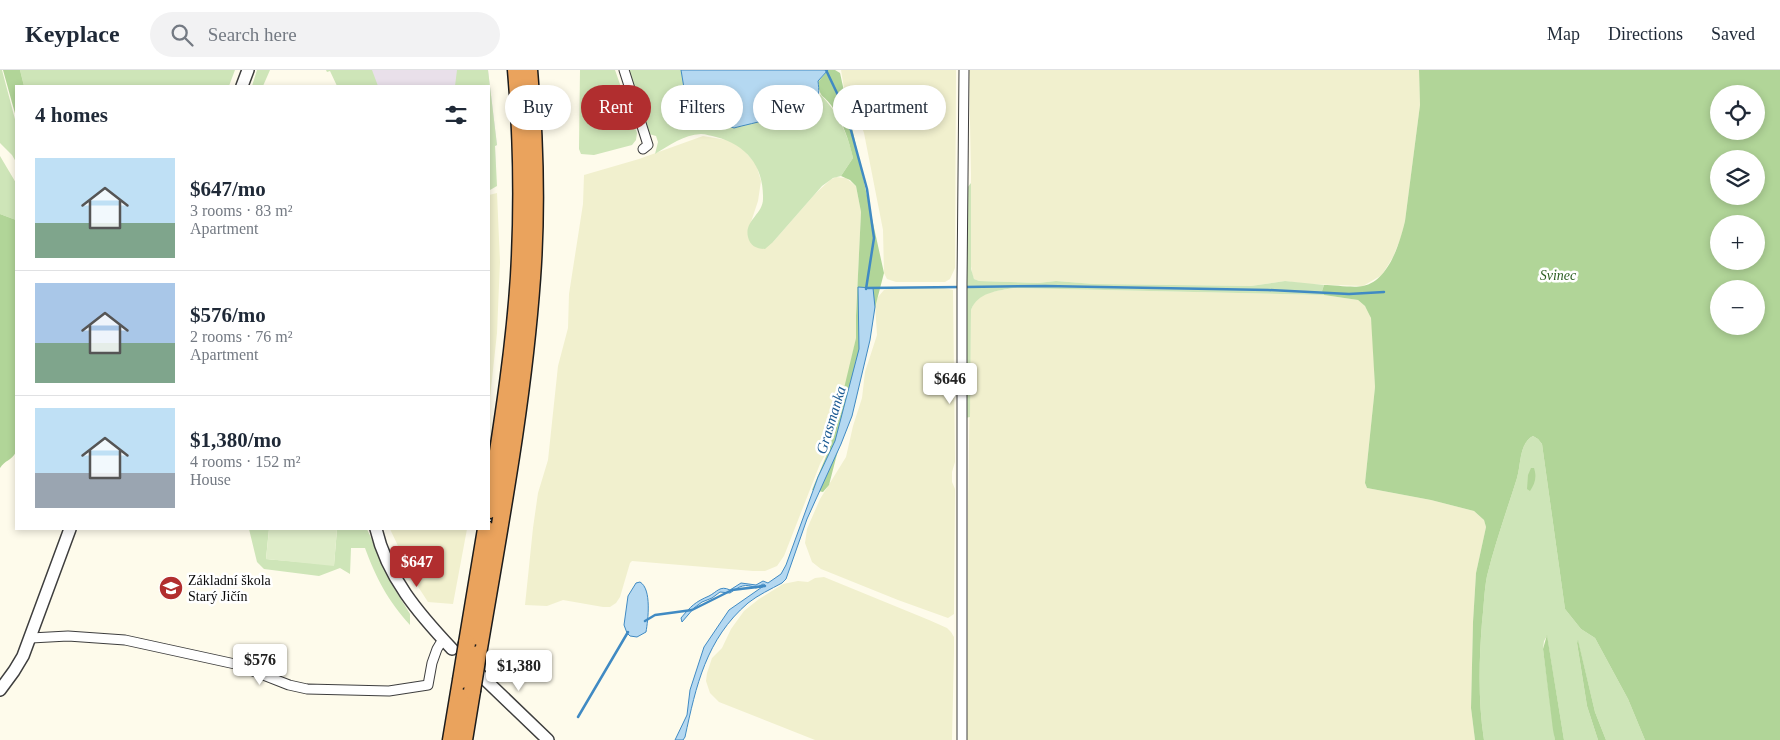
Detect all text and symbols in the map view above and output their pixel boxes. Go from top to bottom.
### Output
search box [150,12,500,57]
text: Keyplace [25,21,120,47]
icon: search [168,21,196,49]
text: Search here [208,24,297,45]
text: Map [1547,24,1580,44]
text: Directions [1608,24,1683,44]
text: Saved [1711,24,1755,44]
chip: Buy [505,85,571,130]
chip: Rent [581,85,651,130]
chip: Filters [661,85,743,130]
chip: New [753,85,823,130]
chip: Apartment [833,85,946,130]
map controls [1710,85,1765,335]
button: locate [1710,85,1765,140]
icon: filters [442,101,470,129]
text: 4 homes [35,103,108,127]
button: layers [1710,150,1765,205]
text: $647/mo [190,177,266,201]
icon: home [75,178,135,238]
text: 3 rooms · 83 m² [190,202,293,219]
button: + [1710,215,1765,270]
text: Apartment [190,220,258,237]
park label: Svinec [1540,268,1577,283]
button: − [1710,280,1765,335]
icon: home [75,303,135,363]
text: $576/mo [190,303,266,327]
text: 2 rooms · 76 m² [190,328,293,345]
text: Apartment [190,346,258,363]
pin: $646 [920,362,980,405]
text: $646 [934,370,966,387]
water label: Grasmanka [813,384,849,456]
icon: home [75,428,135,488]
text: $1,380/mo [190,428,282,452]
text: 4 rooms · 152 m² [190,453,301,470]
text: House [190,471,231,488]
pin: $647 [387,546,447,588]
text: $647 [401,553,433,570]
place label: Základní škola Starý Jičín [188,573,272,604]
school or university icon: Základní škola Starý Jičín [158,575,184,601]
pin: $576 [230,644,290,686]
pin: $1,380 [478,650,560,692]
text: $576 [244,651,276,668]
text: $1,380 [497,657,541,674]

